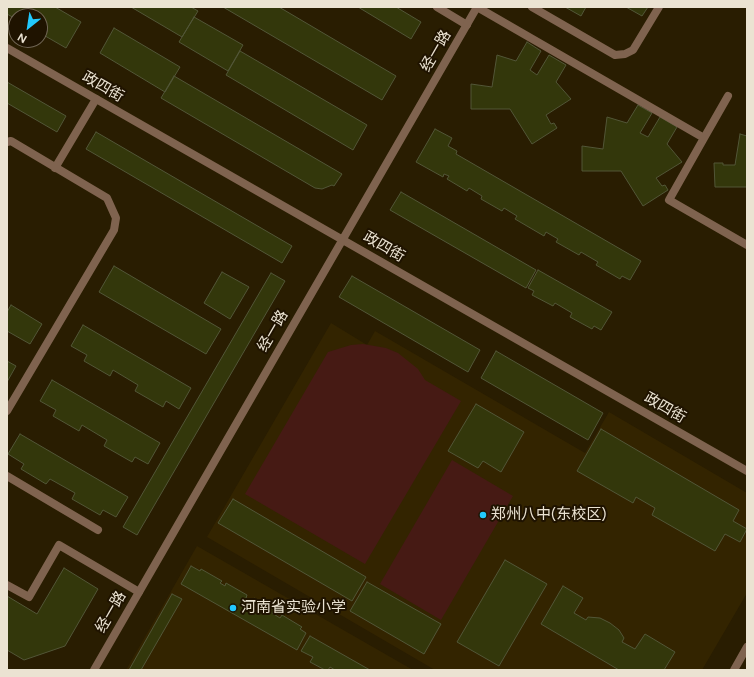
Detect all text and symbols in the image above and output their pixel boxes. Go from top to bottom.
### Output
north arrow [8,8,48,48]
street label: 经一路 [417,27,455,75]
text: N [15,30,29,46]
street label: 政四街 [79,68,127,106]
street label: 政四街 [360,228,408,266]
street label: 经一路 [254,307,292,355]
street label: 政四街 [641,389,689,427]
place label: 郑州八中(东校区) [491,506,607,524]
marker: 郑州八中(东校区) [478,510,488,520]
street label: 经一路 [92,588,130,636]
place label: 河南省实验小学 [241,599,346,617]
marker: 河南省实验小学 [228,603,238,613]

